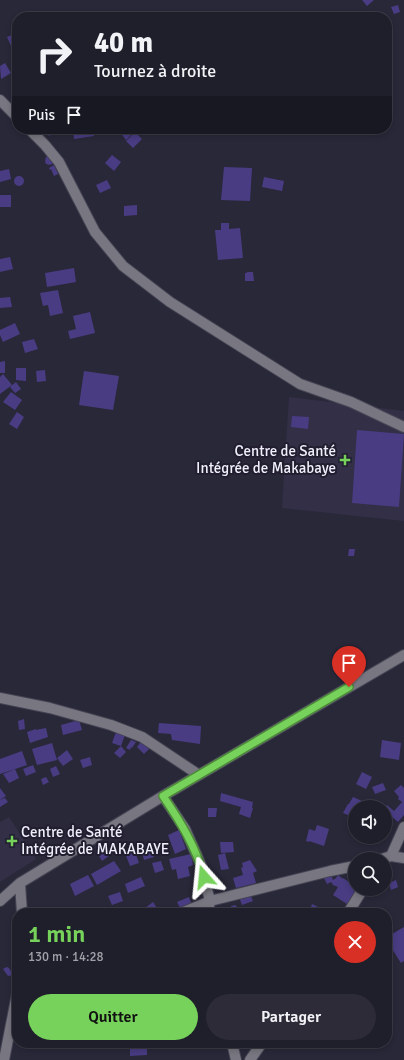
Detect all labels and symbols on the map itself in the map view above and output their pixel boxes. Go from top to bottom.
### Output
place label: Centre de Santé Intégrée de Makabaye [196,442,336,477]
marker: Centre de Santé Intégrée de Makabaye [339,454,351,466]
pin [332,646,366,687]
place label: Centre de Santé Intégrée de MAKABAYE [21,823,169,858]
marker: Centre de Santé Intégrée de MAKABAYE [6,835,18,847]
position arrow [183,856,225,898]

